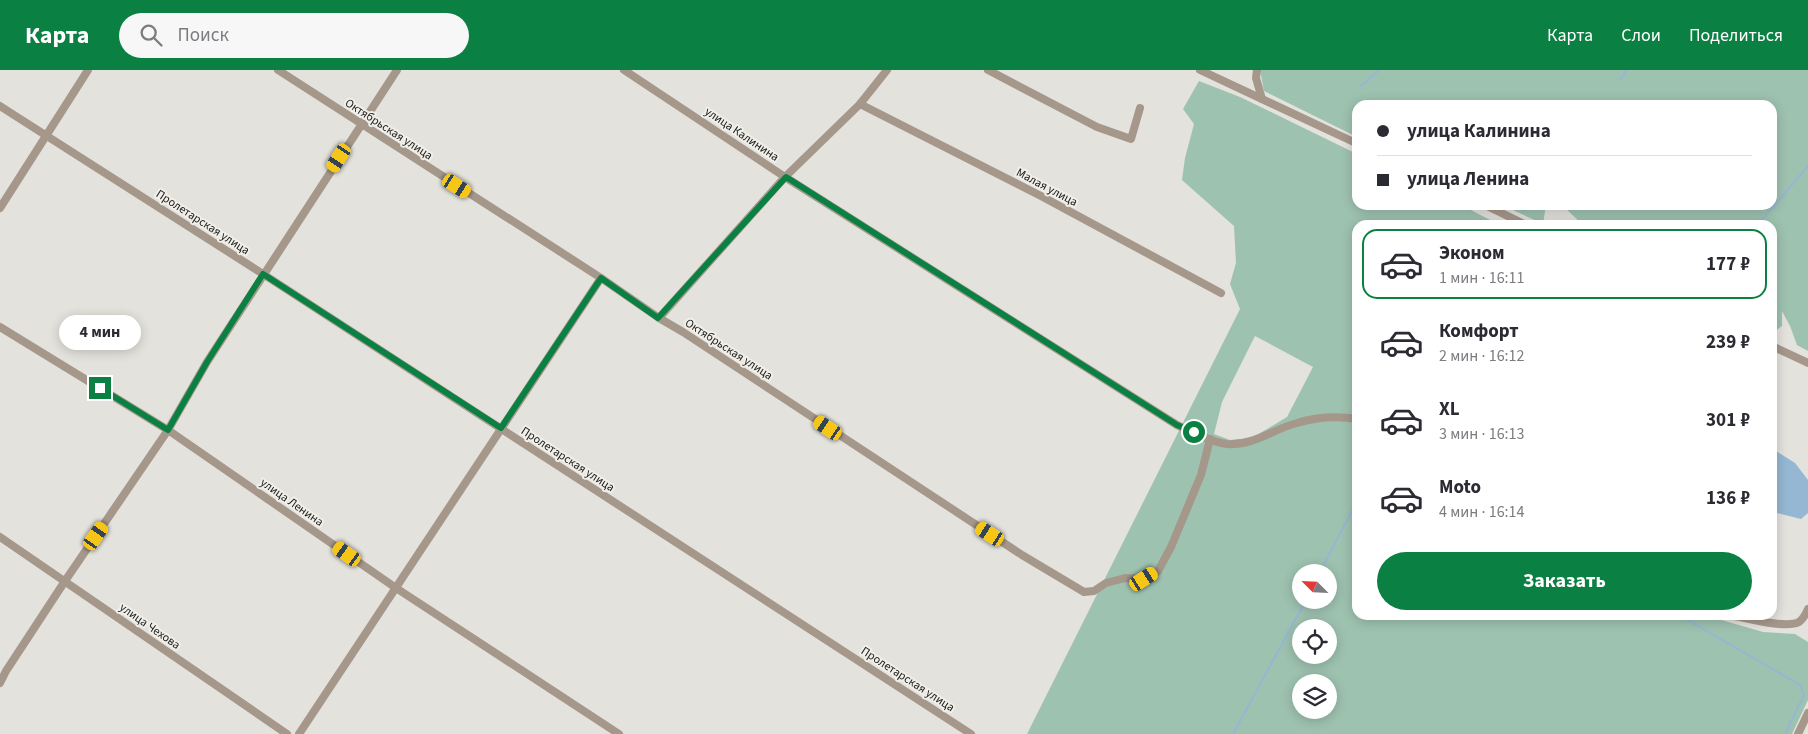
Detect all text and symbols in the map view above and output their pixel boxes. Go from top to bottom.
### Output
search box [119,13,469,58]
text: Карта [25,18,89,53]
icon: search [137,21,165,49]
text: Поиск [177,22,229,49]
text: Карта [1547,23,1593,48]
text: Слои [1621,23,1661,48]
text: Поделиться [1689,23,1783,48]
street label: Октябрьская улица [342,95,436,164]
street label: улица Калинина [701,103,782,166]
text: улица Калинина [1407,118,1551,145]
car [324,141,353,175]
street label: Малая улица [1013,164,1080,211]
text: улица Ленина [1407,166,1529,193]
car [440,172,473,200]
street label: Пролетарская улица [153,186,253,259]
text: Эконом [1439,240,1505,267]
icon: car [1379,242,1424,287]
text: 177 ₽ [1706,251,1750,278]
text: 1 мин · 16:11 [1439,267,1525,289]
street label: Октябрьская улица [682,315,776,384]
callout: 4 мин [59,316,141,350]
text: Комфорт [1439,318,1519,345]
icon: car [1379,320,1424,365]
text: 4 мин [80,321,120,343]
text: 239 ₽ [1706,329,1750,356]
text: 2 мин · 16:12 [1439,345,1525,367]
route end [89,377,111,399]
text: XL [1439,396,1460,423]
icon: car [1379,398,1424,443]
text: 301 ₽ [1706,407,1750,434]
car [811,413,844,443]
route start [1183,421,1205,443]
street label: Пролетарская улица [518,423,618,496]
text: 3 мин · 16:13 [1439,423,1525,445]
street label: улица Ленина [257,474,327,531]
text: Moto [1439,474,1481,501]
icon: car [1379,476,1424,521]
text: 136 ₽ [1706,485,1750,512]
text: 4 мин · 16:14 [1439,501,1525,523]
car [81,519,110,553]
car [973,520,1006,548]
car [330,539,363,569]
button: Заказать [1377,552,1752,610]
north arrow [1292,564,1338,609]
map controls [1292,564,1337,719]
car [1127,565,1160,593]
street label: улица Чехова [116,599,184,654]
button: locate [1292,619,1337,664]
street label: Пролетарская улица [858,643,958,716]
button: layers [1292,674,1337,719]

